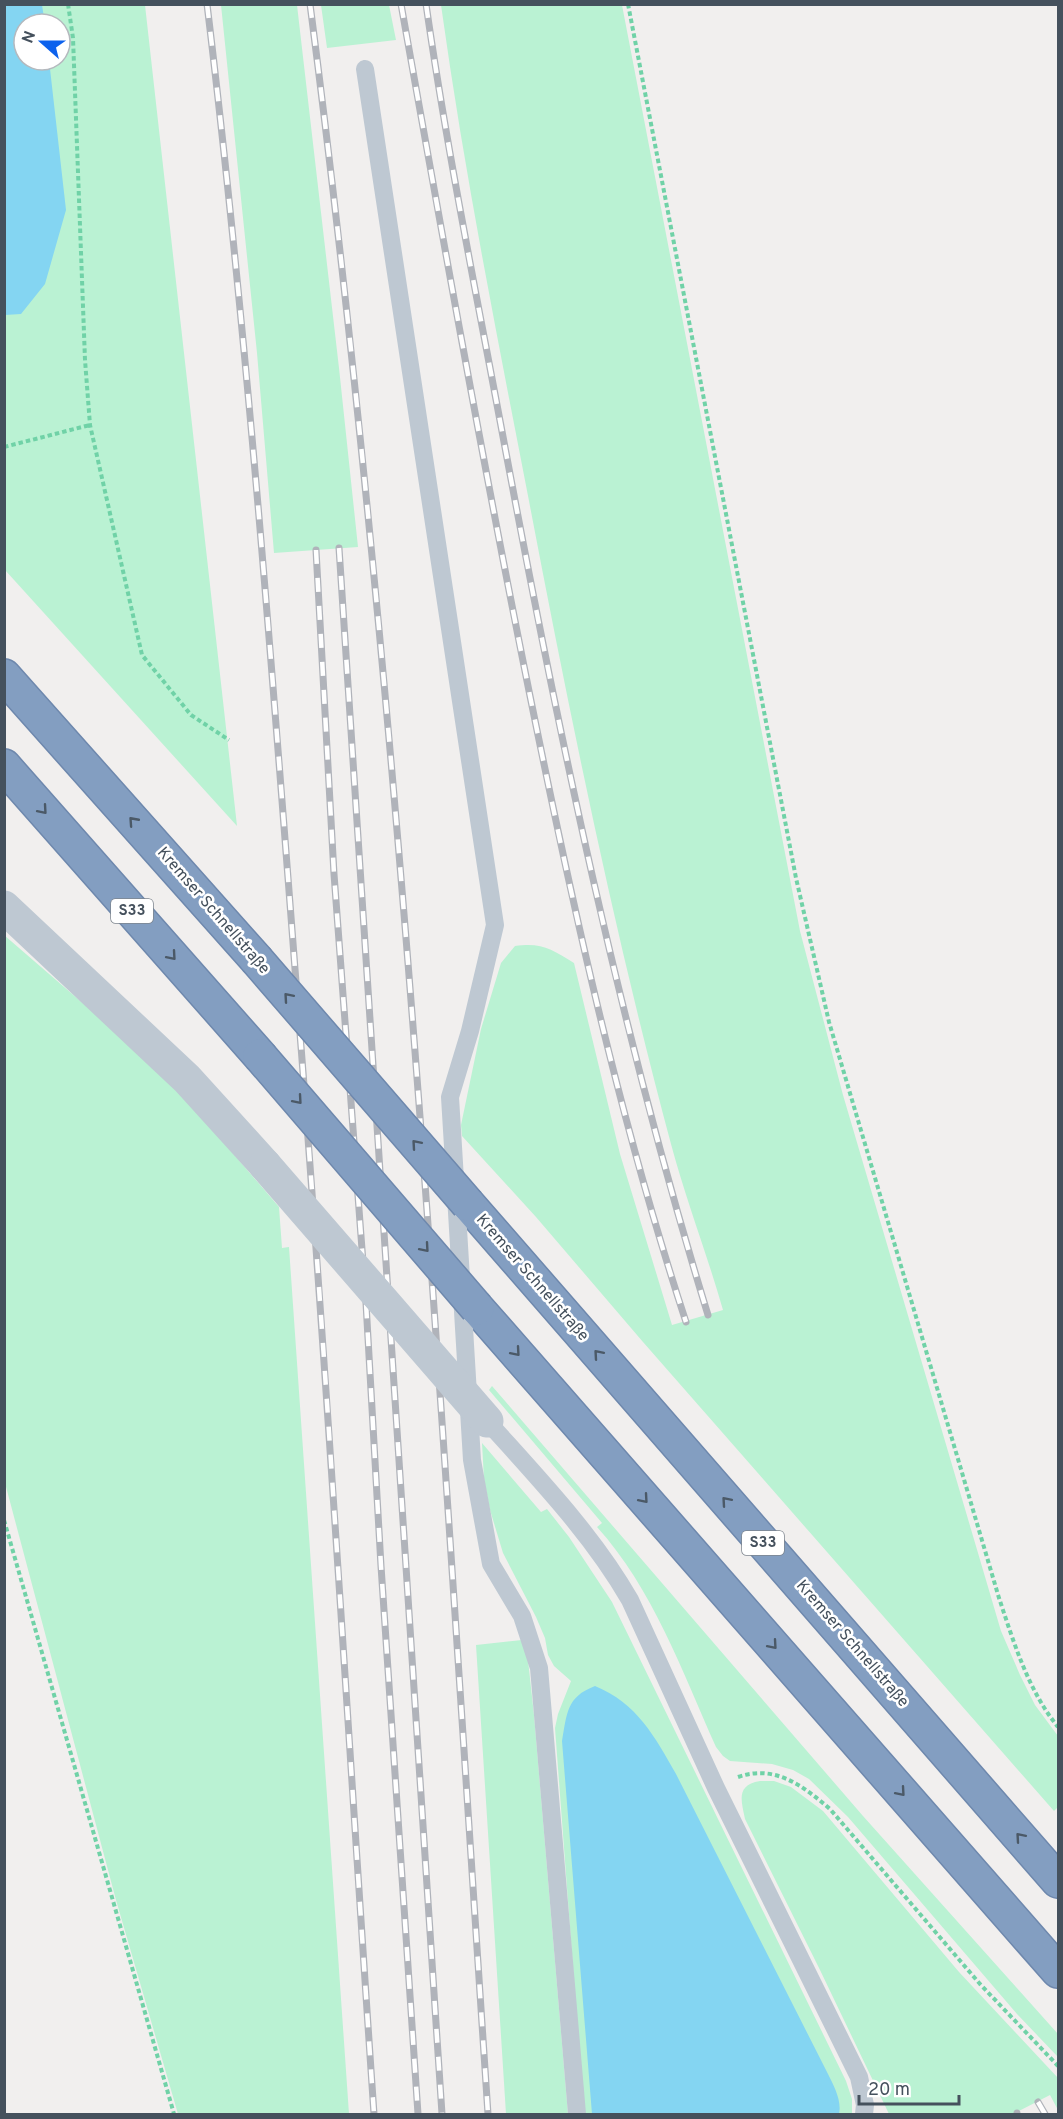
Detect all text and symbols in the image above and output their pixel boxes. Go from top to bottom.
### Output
north arrow [12,12,72,72]
text: N [18,28,41,46]
one-way arrow [36,803,47,814]
one-way arrow [129,817,140,828]
street label: Kremser Schnellstraße [152,843,274,979]
road number: S33 [111,899,153,923]
one-way arrow [165,950,176,960]
one-way arrow [284,993,295,1004]
one-way arrow [291,1093,302,1104]
one-way arrow [412,1140,423,1151]
street label: Kremser Schnellstraße [471,1210,593,1346]
one-way arrow [418,1241,429,1252]
one-way arrow [509,1345,520,1356]
one-way arrow [594,1350,605,1360]
one-way arrow [637,1492,648,1503]
one-way arrow [722,1497,733,1507]
road number: S33 [742,1531,784,1555]
street label: Kremser Schnellstraße [791,1576,913,1712]
one-way arrow [766,1638,777,1649]
one-way arrow [894,1785,905,1796]
one-way arrow [1016,1833,1027,1844]
scale bar [859,2068,960,2106]
text: 20 m [868,2079,910,2102]

